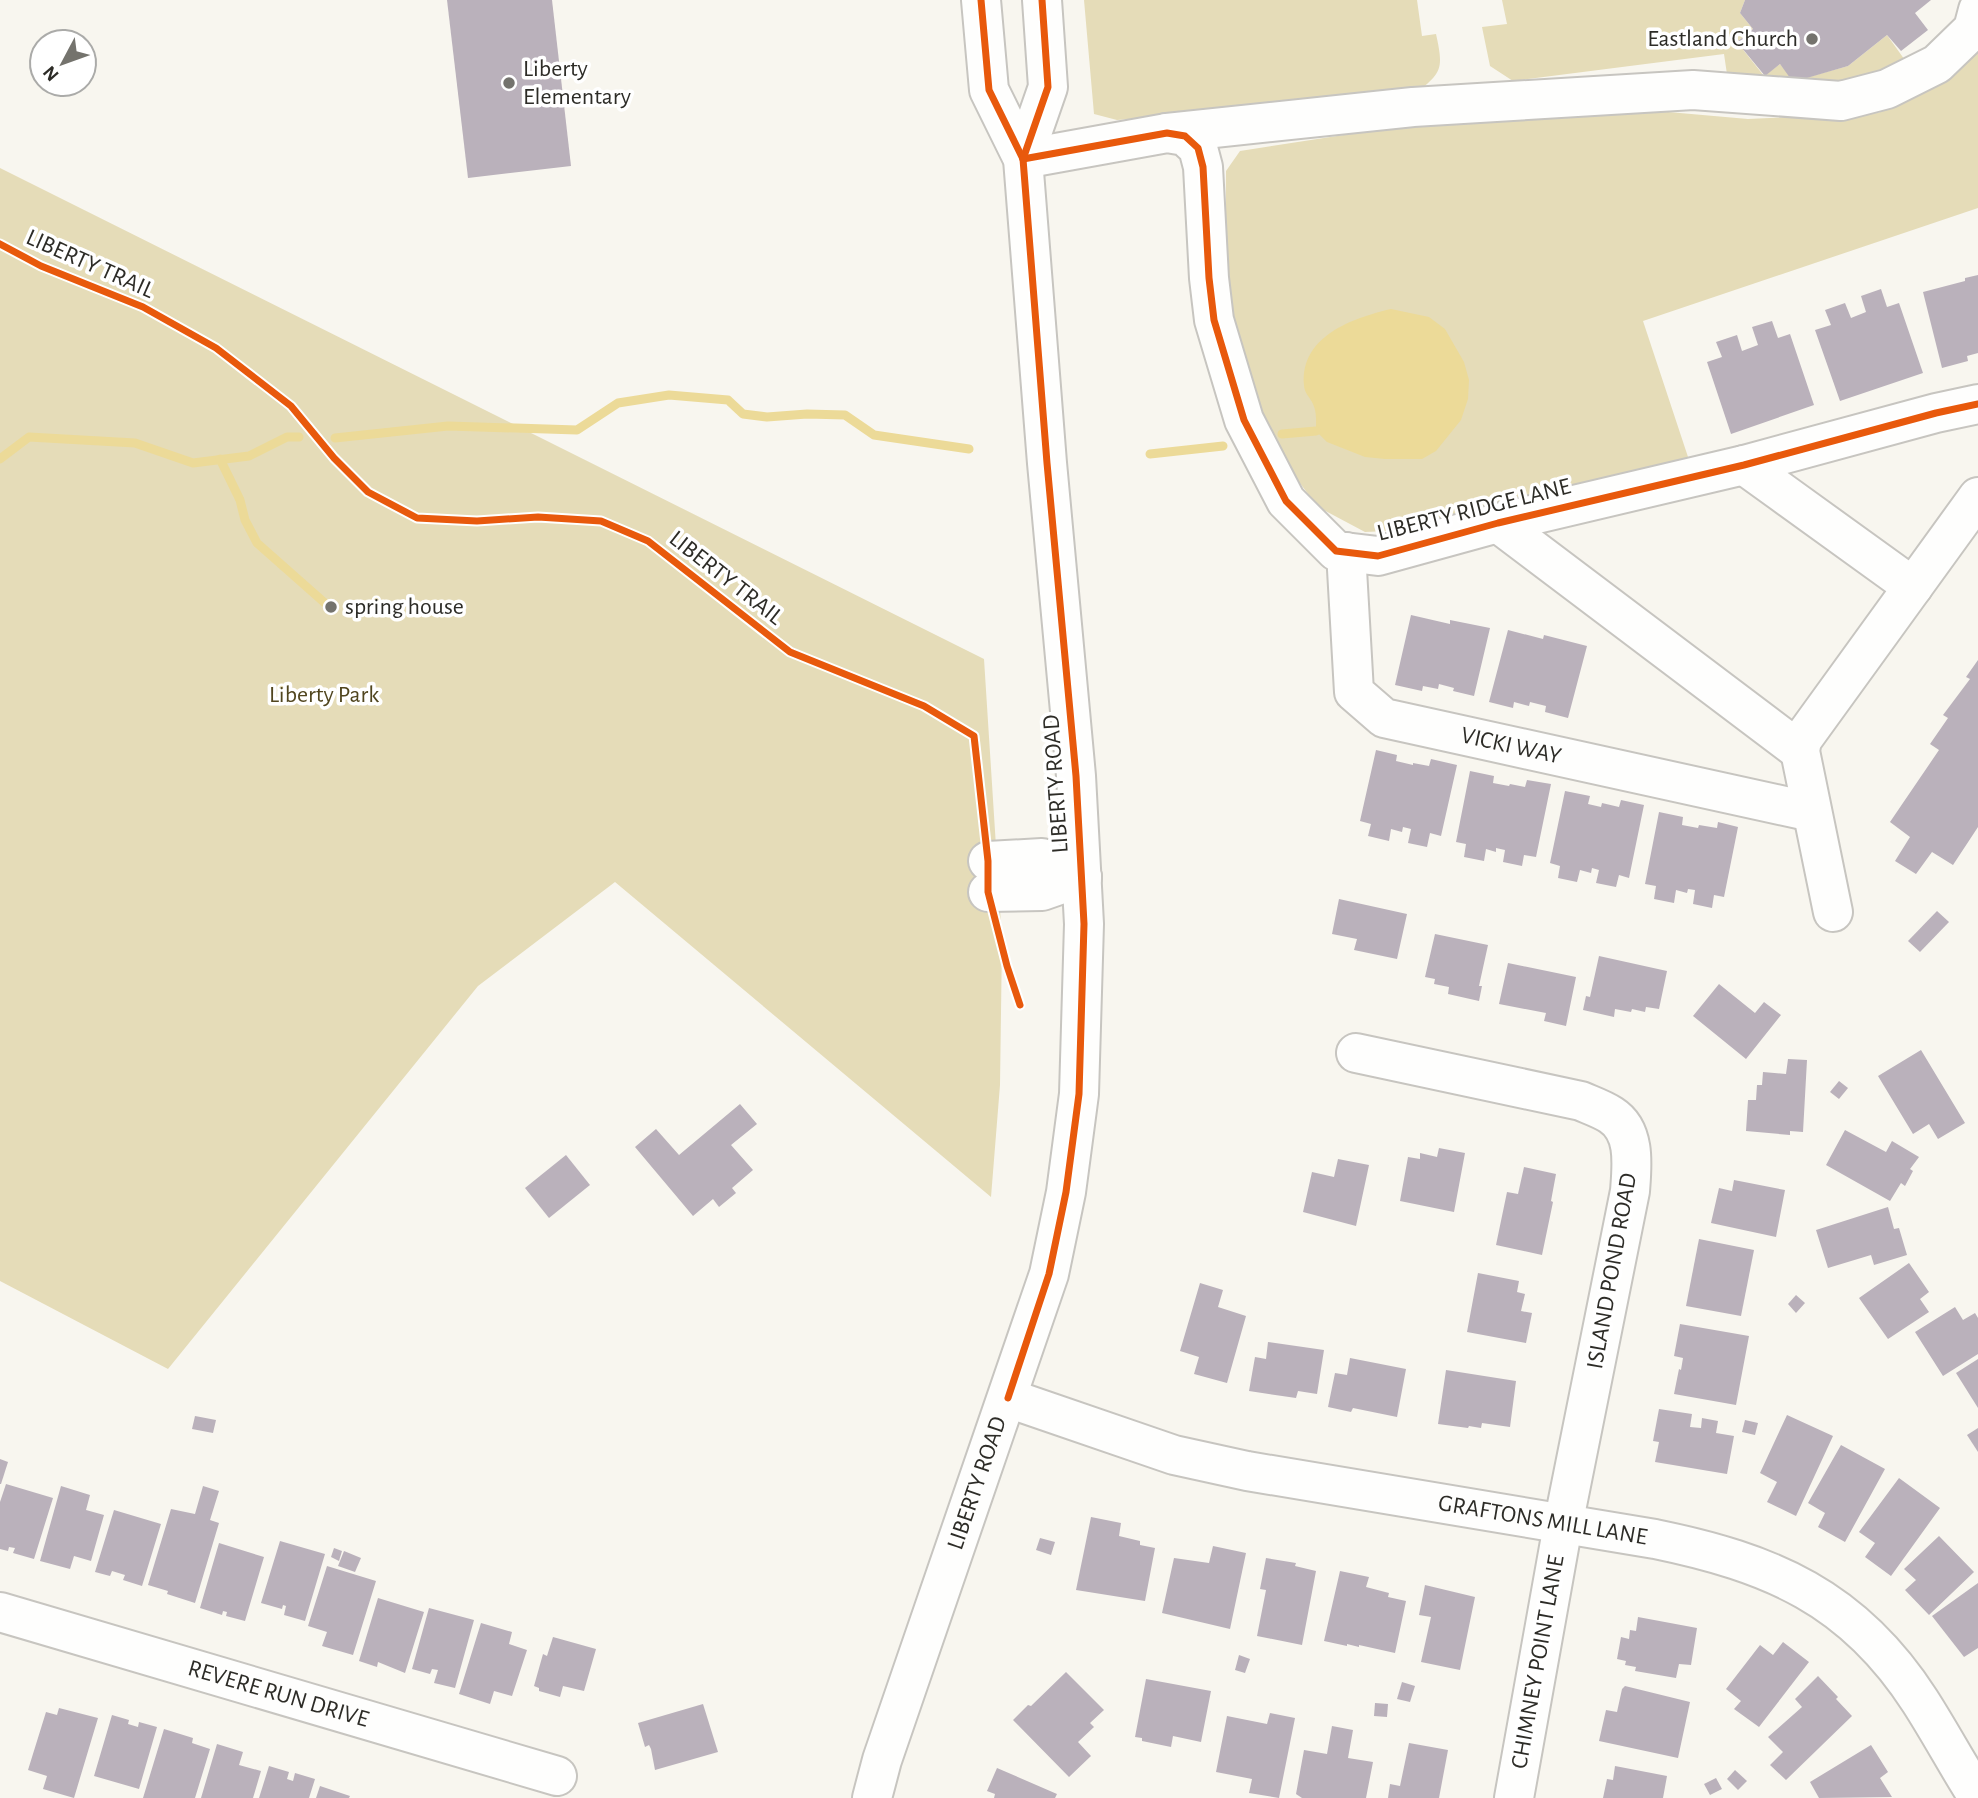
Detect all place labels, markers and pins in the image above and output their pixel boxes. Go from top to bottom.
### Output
place label: Eastland Church [1647,27,1798,51]
marker: Eastland Church [1804,31,1820,47]
place label: Liberty Elementary [523,57,631,109]
marker: Liberty Elementary [501,75,517,91]
place label: spring house [345,595,464,619]
marker: spring house [323,599,339,615]

